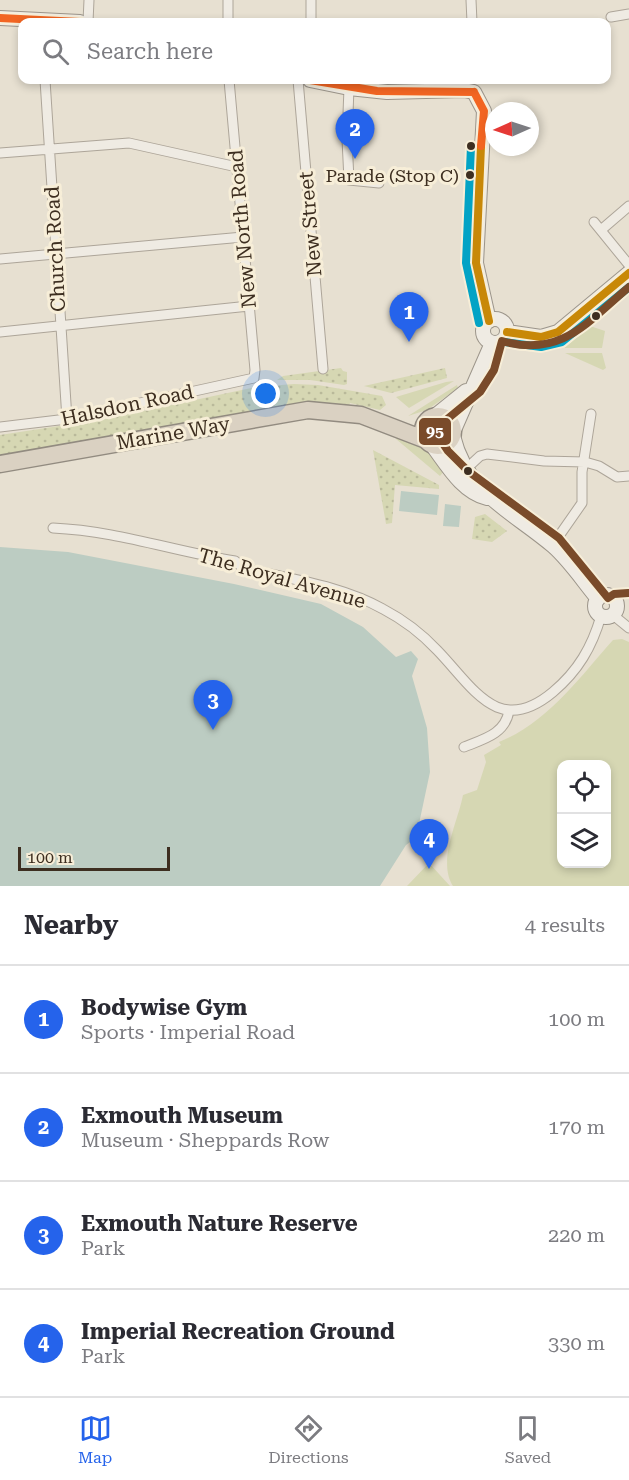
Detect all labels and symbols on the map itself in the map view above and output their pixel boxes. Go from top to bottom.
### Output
north arrow [485,102,539,156]
pin: 2 [336,110,374,159]
unlabelled marker [465,140,477,152]
street label: New North Road [223,148,261,309]
place label: Parade (Stop C) [325,165,459,186]
marker: Parade (Stop C) [464,169,476,181]
street label: New Street [293,170,327,278]
street label: Church Road [40,185,70,312]
pin: 1 [390,292,428,342]
unlabelled marker [590,310,602,322]
street label: Halsdon Road [58,379,196,431]
your location [251,379,280,408]
street label: Marine Way [114,411,232,455]
line badge: 95 [418,417,452,446]
text: 95 [426,422,444,441]
unlabelled marker [462,465,474,477]
street label: The Royal Avenue [196,543,368,613]
pin: 3 [194,680,232,730]
pin: 4 [410,820,448,869]
scale bar [18,844,170,872]

